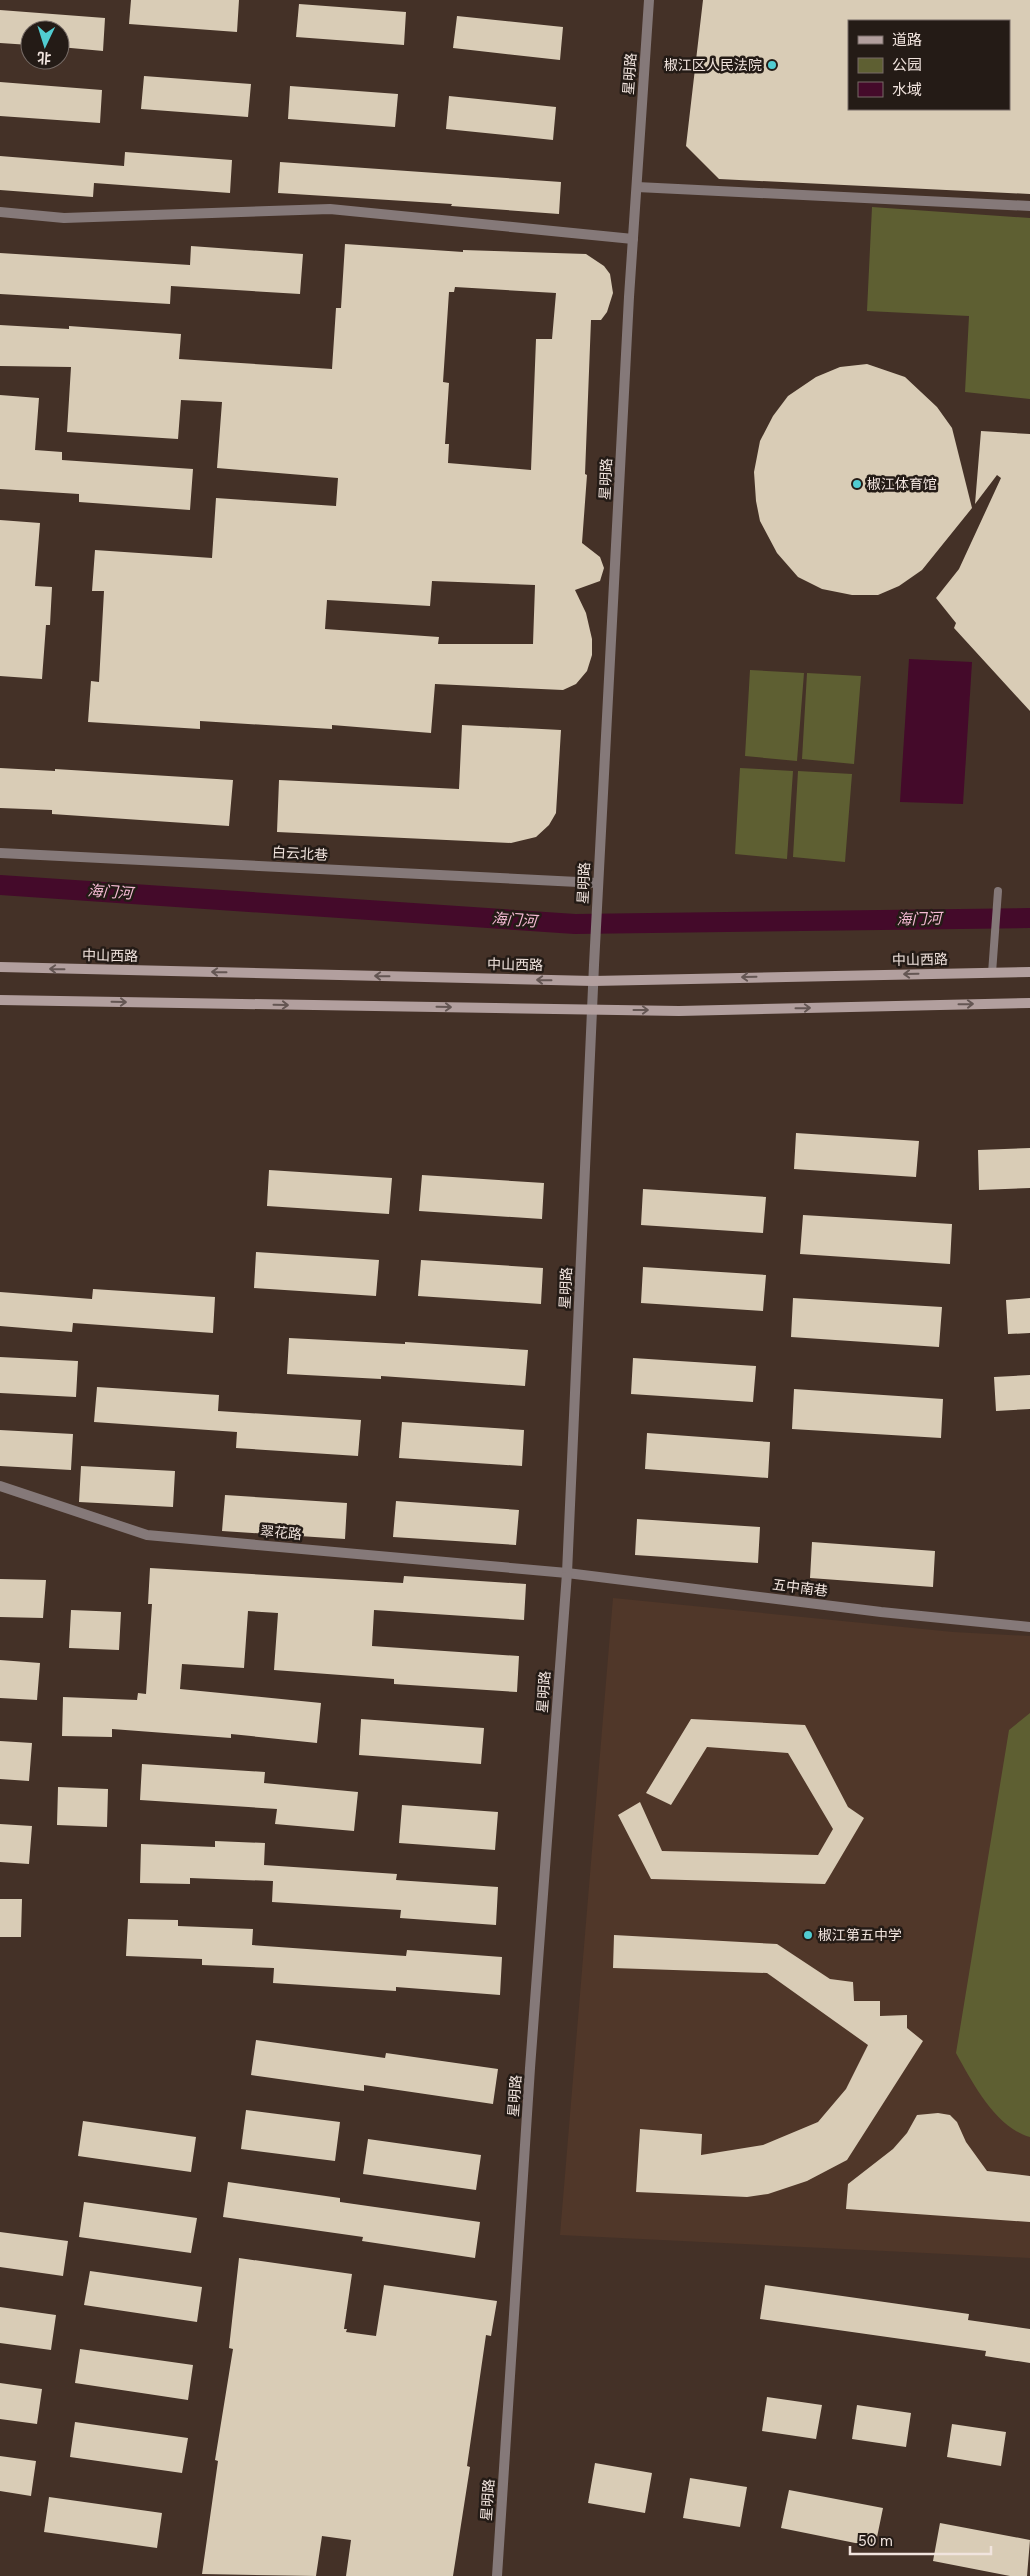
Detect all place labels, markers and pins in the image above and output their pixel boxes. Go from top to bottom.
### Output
place label: 椒江区人民法院 [664,57,762,74]
marker: 椒江区人民法院 [766,59,778,71]
place label: 椒江体育馆 [867,476,937,493]
marker: 椒江体育馆 [851,478,863,490]
place label: 椒江第五中学 [818,1927,902,1944]
marker: 椒江第五中学 [802,1929,814,1941]

